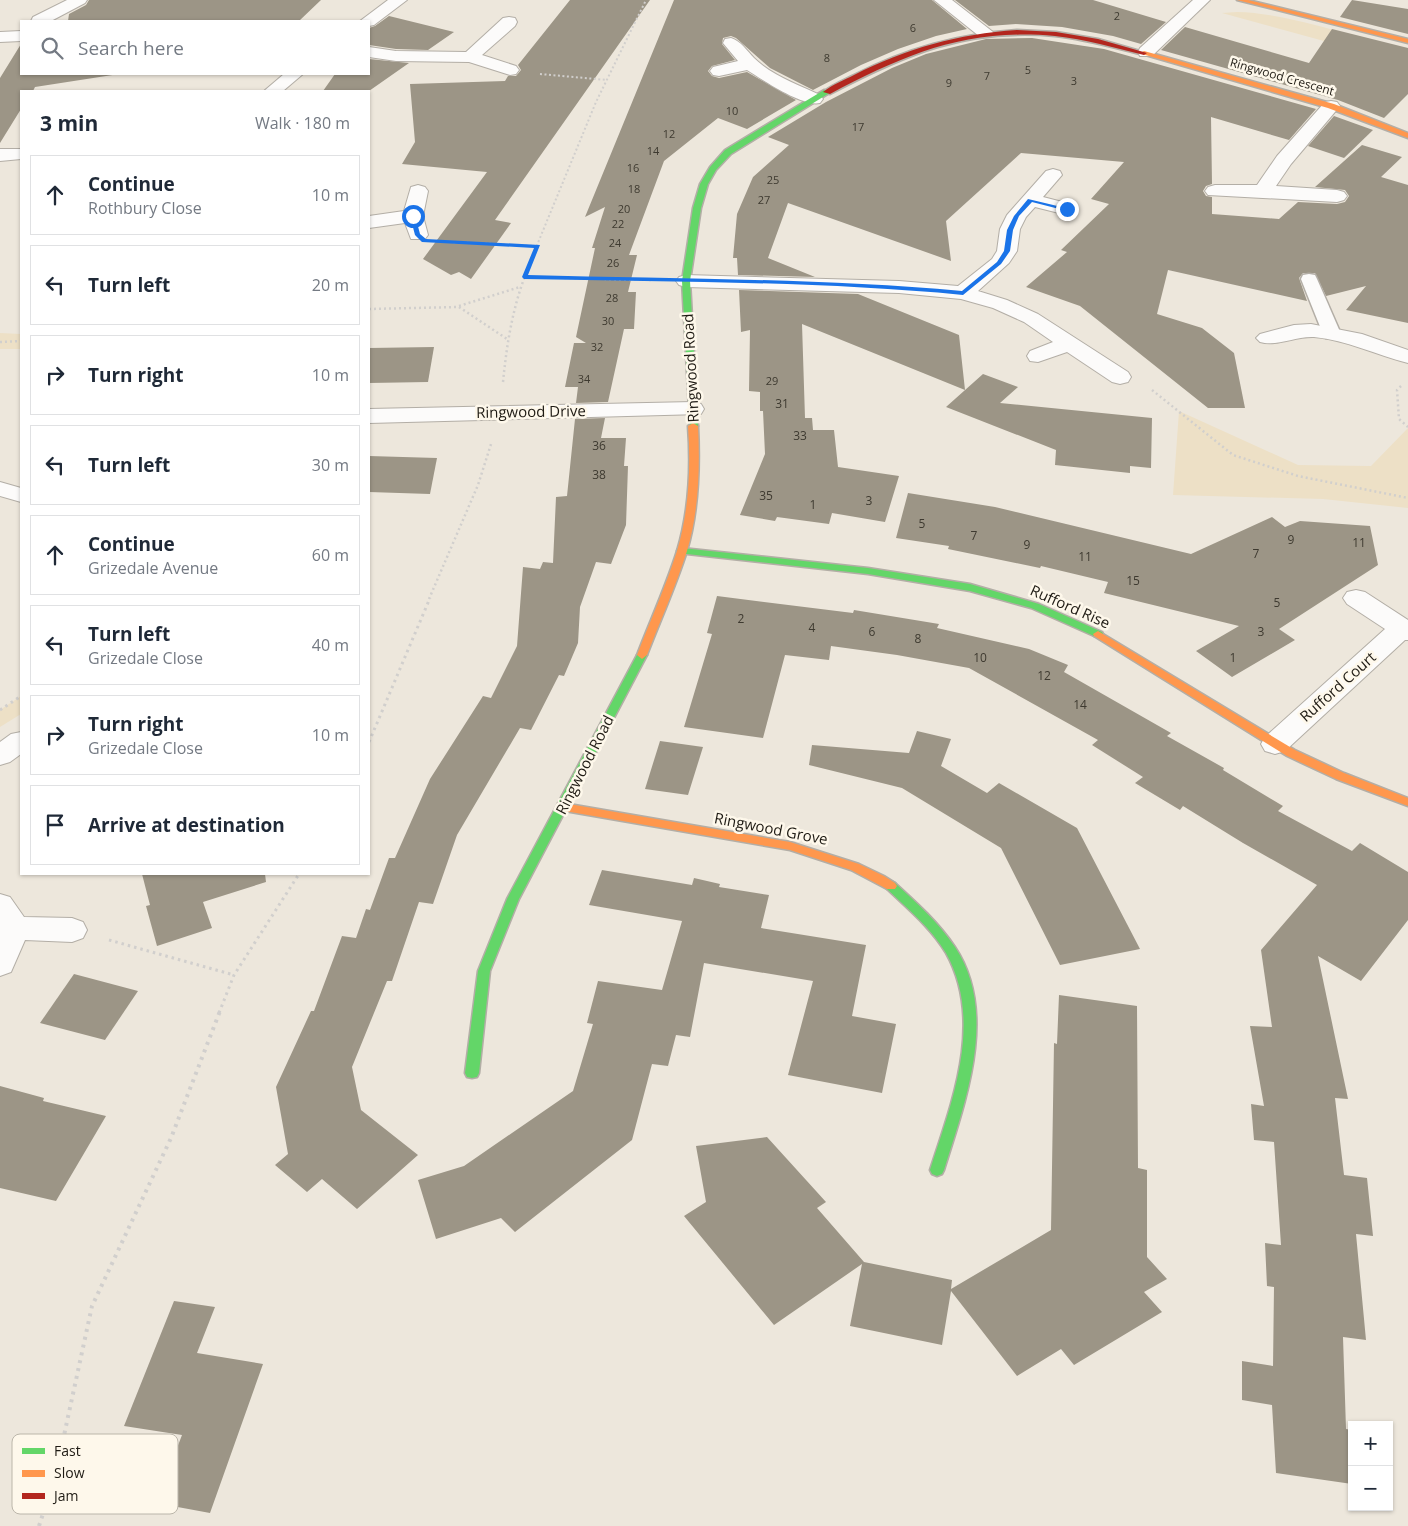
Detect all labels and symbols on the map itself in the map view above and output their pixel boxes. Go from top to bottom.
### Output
house number: 2 [1114,8,1120,23]
house number: 6 [910,20,916,35]
house number: 8 [824,50,830,65]
street label: Ringwood Crescent [1228,54,1336,100]
house number: 5 [1025,62,1031,77]
house number: 7 [984,68,990,83]
house number: 3 [1071,73,1077,88]
house number: 9 [946,75,952,90]
house number: 10 [726,103,738,118]
house number: 17 [852,119,864,134]
house number: 12 [663,126,675,141]
house number: 14 [647,143,660,158]
house number: 16 [627,160,639,175]
house number: 25 [767,172,779,187]
house number: 18 [628,181,640,196]
house number: 27 [758,192,770,207]
route end [1056,198,1079,221]
house number: 20 [618,201,630,216]
route start [402,205,425,228]
house number: 22 [612,216,624,231]
house number: 24 [609,235,622,250]
house number: 26 [607,255,619,270]
house number: 28 [606,290,618,305]
house number: 30 [602,313,614,328]
street label: Ringwood Road [677,313,703,423]
house number: 32 [591,339,603,354]
house number: 34 [578,371,591,386]
house number: 29 [766,373,778,388]
house number: 31 [775,395,789,412]
street label: Ringwood Drive [476,400,586,422]
house number: 33 [793,427,807,444]
house number: 36 [592,437,606,454]
house number: 38 [592,466,606,483]
house number: 35 [759,487,773,504]
house number: 3 [866,492,873,509]
house number: 1 [810,496,816,513]
house number: 5 [919,515,926,532]
house number: 7 [971,527,978,544]
house number: 9 [1288,531,1295,548]
house number: 11 [1352,534,1366,551]
house number: 9 [1024,536,1031,553]
house number: 7 [1253,545,1260,562]
house number: 11 [1078,548,1092,565]
house number: 15 [1126,572,1140,589]
street label: Rufford Rise [1027,580,1113,633]
house number: 5 [1274,594,1281,611]
house number: 2 [738,610,745,627]
house number: 4 [809,619,816,636]
house number: 6 [869,623,876,640]
house number: 3 [1258,623,1265,640]
house number: 8 [915,630,922,647]
street label: Rufford Court [1295,647,1380,726]
house number: 10 [973,649,987,666]
house number: 1 [1230,649,1236,666]
house number: 12 [1037,667,1051,684]
house number: 14 [1073,696,1087,713]
street label: Ringwood Road [550,711,618,818]
street label: Ringwood Grove [713,807,830,849]
legend [12,1434,178,1514]
text: Fast [54,1441,81,1460]
text: Slow [54,1463,85,1482]
text: Jam [52,1486,79,1505]

